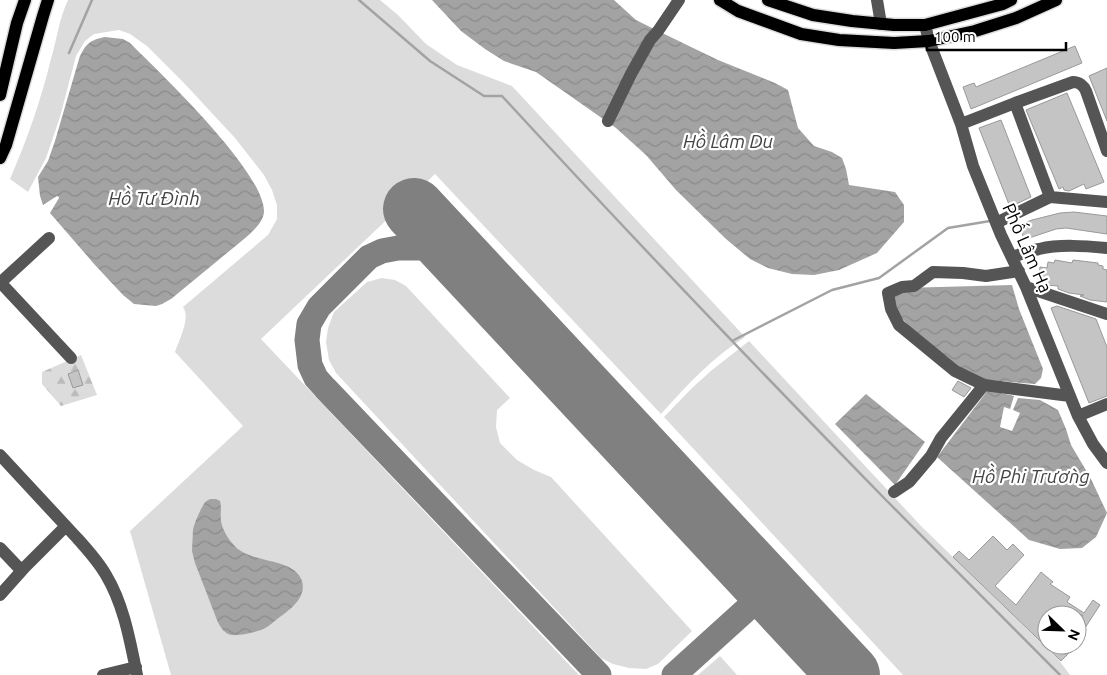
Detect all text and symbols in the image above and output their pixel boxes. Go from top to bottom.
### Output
scale bar [927,20,1066,52]
text: 100 m [934,28,976,45]
water label: Hồ Lâm Du [683,128,773,152]
water label: Hồ Tư Đình [108,185,200,209]
street label: Phố Lâm Hạ [999,199,1059,295]
water label: Hồ Phi Trường [972,463,1090,487]
north arrow [1037,605,1087,655]
text: N [1065,627,1083,643]

